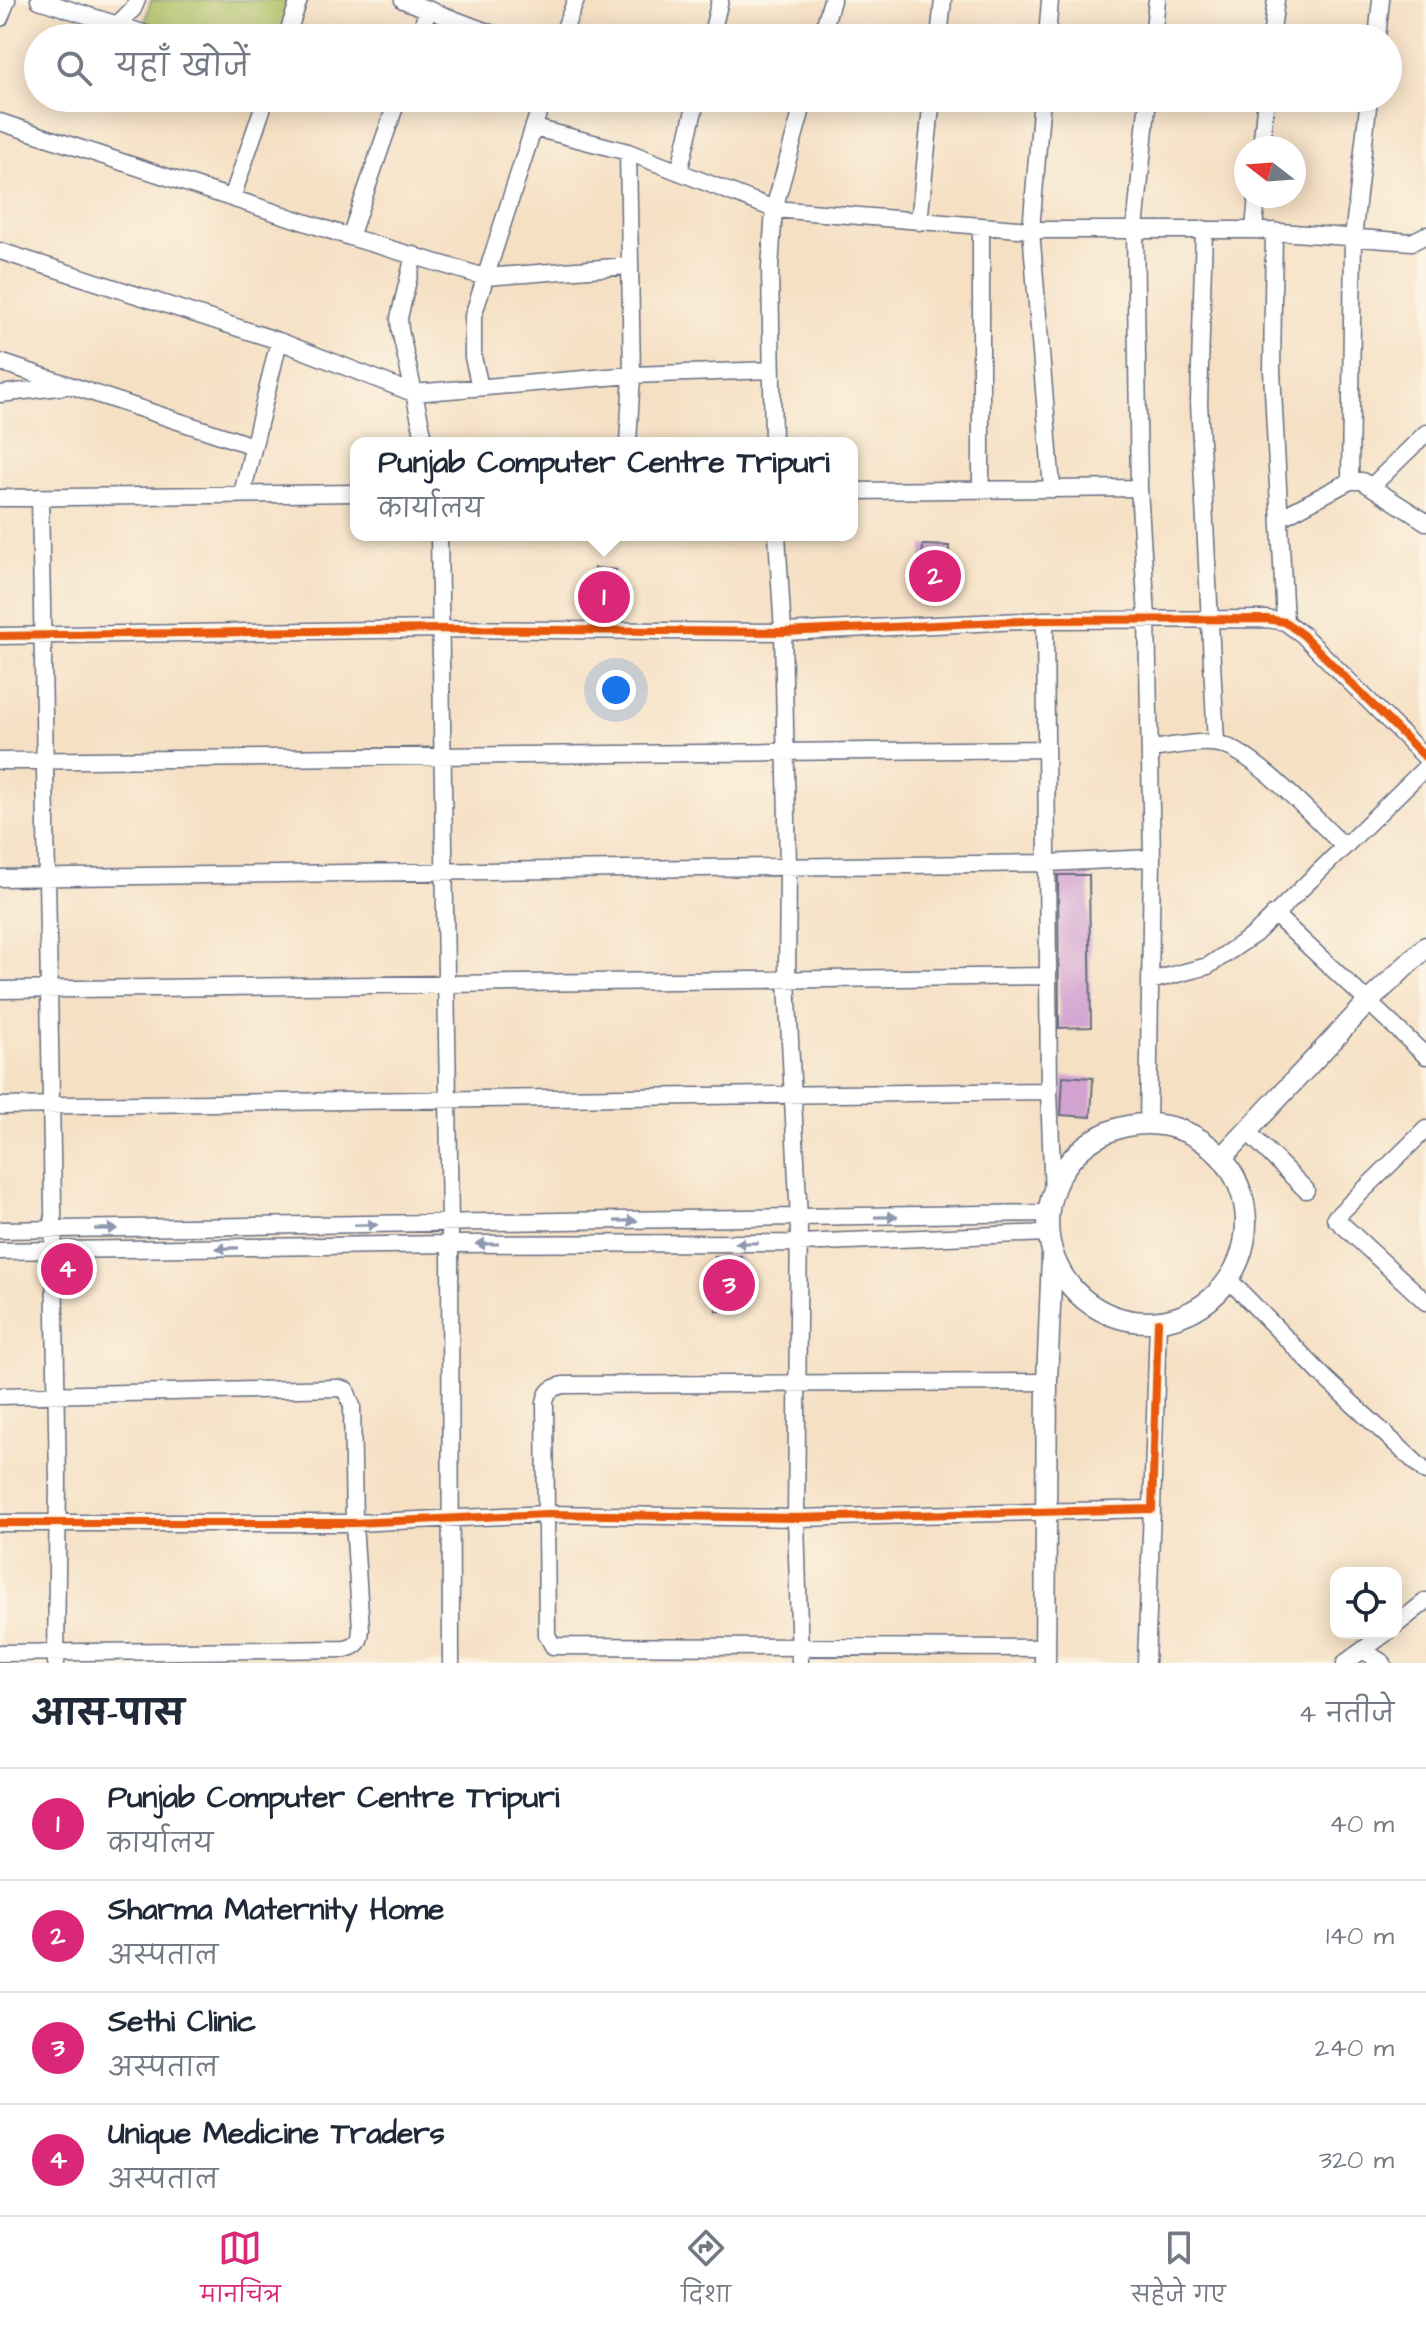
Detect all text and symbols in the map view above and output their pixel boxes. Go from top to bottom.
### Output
search box [24,24,1402,112]
icon: search [52,46,96,90]
text: यहाँ खोजें [116,46,249,88]
north arrow [1234,136,1306,208]
popup [350,437,858,541]
text: Punjab Computer Centre Tripuri [378,442,830,484]
text: कार्यालय [378,491,484,527]
pin: 2 [909,546,961,606]
pin: 1 [578,567,630,627]
your location [596,670,636,710]
one-way arrow [874,1211,899,1223]
one-way arrow [614,1215,639,1227]
one-way arrow [354,1219,379,1231]
one-way arrow [94,1223,119,1235]
one-way arrow [734,1237,759,1249]
one-way arrow [474,1238,499,1250]
pin: 4 [41,1239,93,1299]
one-way arrow [214,1242,239,1254]
pin: 3 [703,1255,755,1315]
map controls [1330,1567,1402,1639]
button: locate [1330,1567,1402,1639]
text: आस-पास [32,1690,184,1738]
text: 4 नतीजे [1298,1696,1394,1732]
text: Punjab Computer Centre Tripuri [108,1777,559,1819]
text: 1 [56,1806,60,1842]
text: 40 m [1329,1806,1394,1842]
text: कार्यालय [108,1826,213,1862]
text: Sharma Maternity Home [108,1889,444,1931]
text: 2 [51,1918,65,1954]
text: 140 m [1326,1918,1394,1954]
text: अस्पताल [108,1938,218,1974]
text: Sethi Clinic [108,2001,256,2043]
text: 3 [51,2030,65,2066]
text: 240 m [1314,2030,1394,2066]
text: अस्पताल [108,2050,218,2086]
text: Unique Medicine Traders [108,2113,445,2155]
text: 4 [49,2142,67,2178]
text: 320 m [1319,2142,1394,2178]
text: अस्पताल [108,2162,218,2198]
tab: मानचित्र [200,2226,281,2319]
tab: दिशा [681,2226,731,2319]
tab: सहेजे गए [1131,2226,1226,2319]

